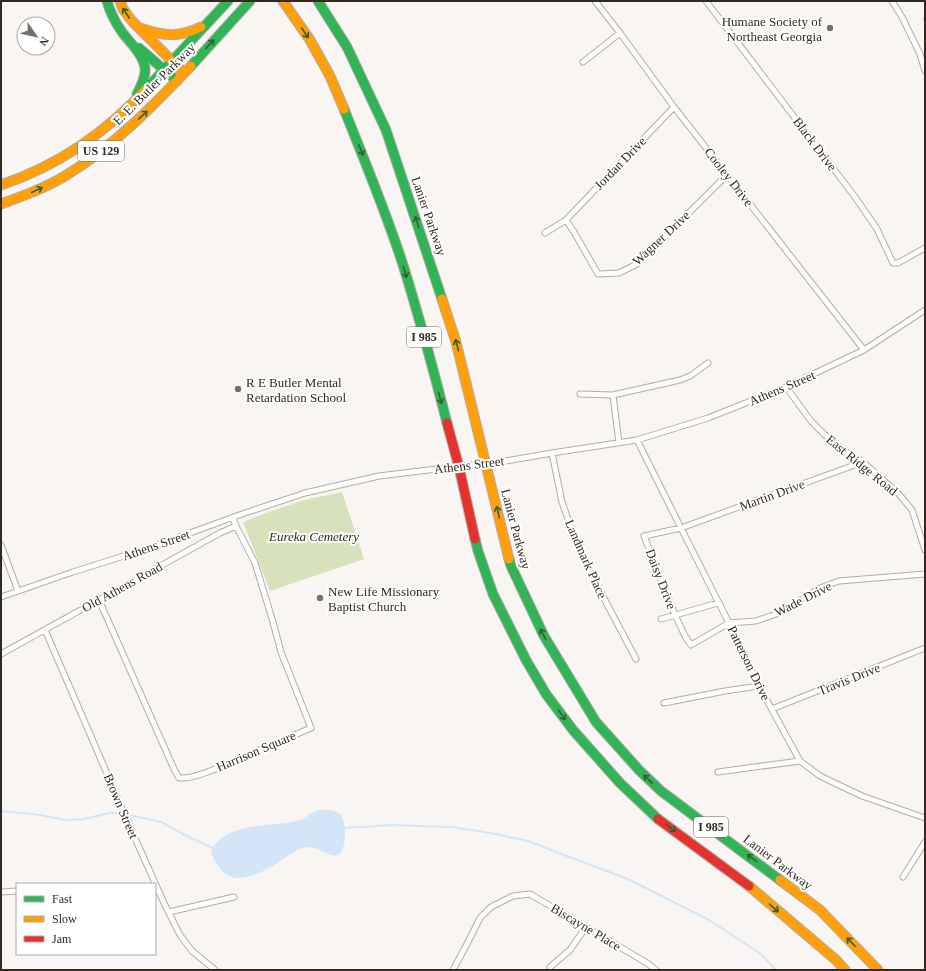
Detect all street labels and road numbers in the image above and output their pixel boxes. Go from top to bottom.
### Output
street label: E. E. Butler Parkway [110,39,199,128]
street label: Black Drive [790,114,840,174]
street label: Jordan Drive [591,133,649,192]
road number: US 129 [78,141,124,161]
street label: Cooley Drive [701,145,757,210]
street label: Lanier Parkway [408,174,450,258]
street label: Wagner Drive [629,207,693,268]
road number: I 985 [407,327,441,347]
street label: Athens Street [747,367,818,409]
street label: East Ridge Road [823,432,901,499]
street label: Athens Street [433,453,505,477]
street label: Martin Drive [737,476,807,514]
street label: Lanier Parkway [498,487,534,571]
street label: Landmark Place [562,517,610,601]
street label: Athens Street [120,526,192,564]
street label: Daisy Drive [643,547,679,611]
street label: Old Athens Road [79,558,165,615]
street label: Wade Drive [772,578,834,620]
street label: Patterson Drive [724,623,774,703]
street label: Travis Drive [816,660,882,698]
street label: Harrison Square [214,727,298,774]
street label: Brown Street [101,771,142,841]
road number: I 985 [694,817,728,837]
street label: Lanier Parkway [740,831,816,893]
street label: Biscayne Place [548,900,624,954]

